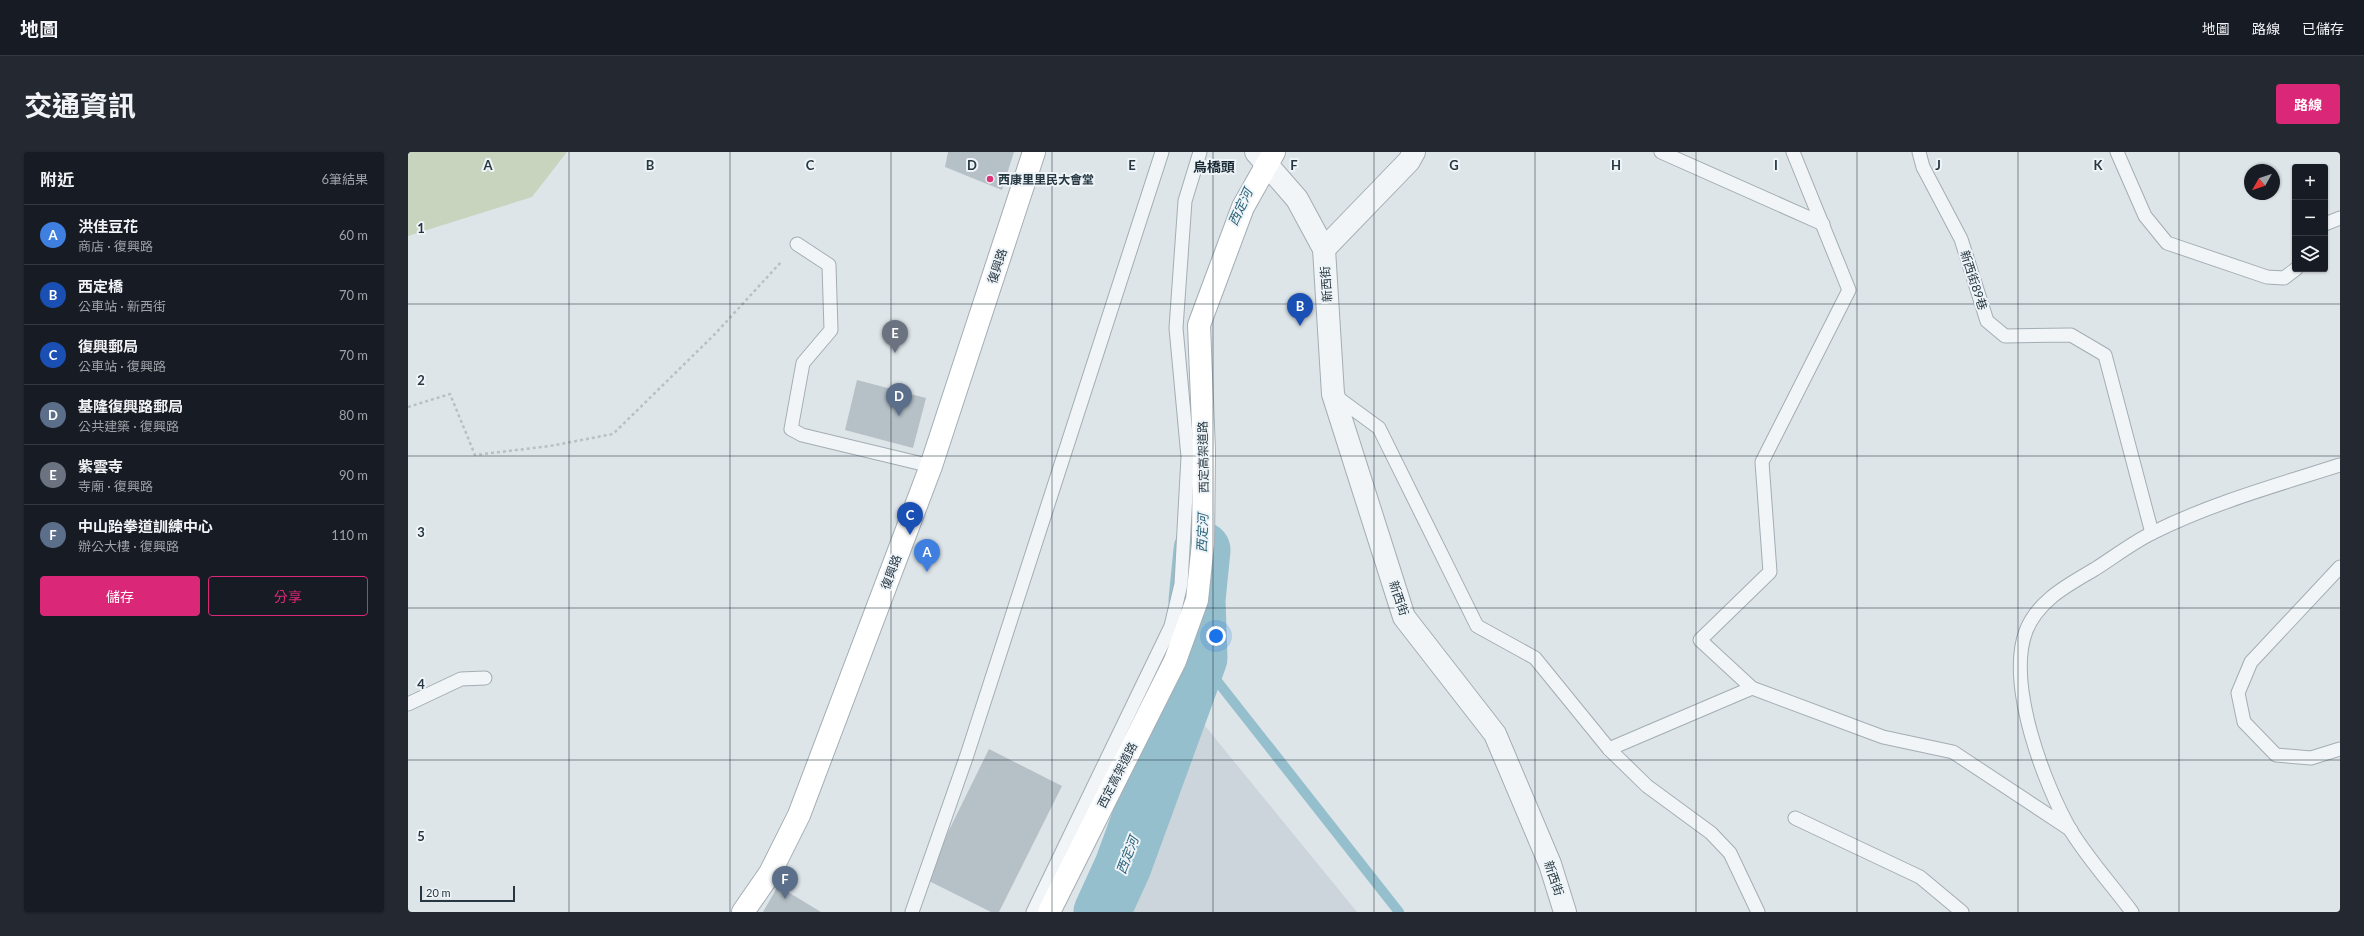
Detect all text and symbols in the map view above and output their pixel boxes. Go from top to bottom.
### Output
text: 地圖 [20,17,58,40]
text: 地圖 [2202,20,2230,37]
text: 路線 [2252,20,2280,37]
text: 已儲存 [2302,20,2344,37]
button: 路線 [2276,84,2340,124]
text: 交通資訊 [24,88,136,122]
text: A [482,157,493,173]
text: B [646,157,655,173]
text: C [806,157,815,173]
text: D [967,157,977,173]
text: E [1128,157,1136,173]
text: F [1290,157,1298,173]
text: G [1449,157,1459,173]
text: H [1611,157,1621,173]
text: I [1774,157,1778,173]
text: J [1935,157,1941,173]
text: K [2094,157,2104,173]
district label: 烏橋頭 [1193,158,1235,175]
north arrow [2244,164,2280,200]
map controls [2292,164,2328,272]
button: + [2292,164,2328,200]
text: 附近 [40,169,74,190]
text: 6筆結果 [321,171,368,187]
place label: 西康里里民大會堂 [998,172,1094,187]
marker: 西康里里民大會堂 [985,174,995,184]
water label: 西定河 [1225,183,1257,228]
button: − [2292,200,2328,236]
text: 洪佳豆花 [78,217,138,235]
text: 1 [417,220,425,236]
text: A [48,227,58,243]
text: 60 m [339,227,368,243]
button: layers [2292,236,2328,272]
text: 商店 · 復興路 [78,238,153,254]
street label: 復興路 [984,247,1010,285]
street label: 新西街89巷 [1957,248,1991,312]
street label: 新西街 [1317,266,1335,302]
text: 西定橋 [78,277,123,295]
text: B [49,287,57,303]
text: 70 m [339,287,368,303]
pin: B [1287,293,1313,326]
text: 公車站 · 新西街 [78,298,166,314]
pin: E [882,320,908,353]
text: 復興郵局 [78,337,138,355]
text: C [49,347,57,363]
text: 70 m [339,347,368,363]
text: 公車站 · 復興路 [78,358,166,374]
text: 2 [417,372,425,388]
pin: D [886,383,912,416]
text: 基隆復興路郵局 [78,397,183,415]
text: D [48,407,58,423]
text: 80 m [339,407,368,423]
text: 公共建築 · 復興路 [78,418,179,434]
street label: 西定高架道路 [1195,421,1211,493]
text: 紫雲寺 [78,457,123,475]
text: E [49,467,57,483]
text: 90 m [339,467,368,483]
text: 寺廟 · 復興路 [78,478,153,494]
pin: C [897,502,923,535]
water label: 西定河 [1193,510,1211,553]
text: 中山跆拳道訓練中心 [78,517,213,535]
text: 3 [417,524,425,540]
text: F [49,527,57,543]
text: 110 m [331,527,368,543]
text: 辦公大樓 · 復興路 [78,538,179,554]
pin: A [914,539,940,572]
street label: 復興路 [878,553,904,591]
button: 儲存 [40,576,200,616]
button: 分享 [208,576,368,616]
street label: 新西街 [1386,579,1412,617]
your location [1206,626,1226,646]
text: 4 [417,676,425,692]
street label: 西定高架道路 [1094,740,1140,810]
text: 5 [417,828,425,844]
water label: 西定河 [1113,831,1143,876]
street label: 新西街 [1541,859,1567,897]
pin: F [772,866,798,899]
scale bar [420,884,515,903]
text: 20 m [426,886,451,899]

